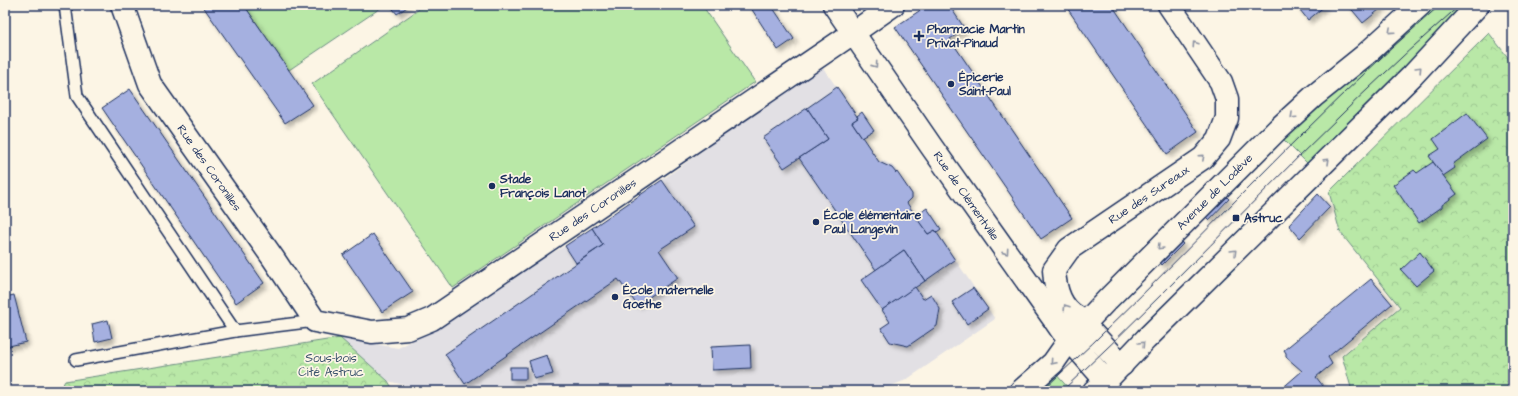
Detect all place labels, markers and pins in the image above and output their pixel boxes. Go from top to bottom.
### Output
place label: Pharmacie Martin Privat-Pinaud [927,21,1025,52]
marker: Pharmacie Martin Privat-Pinaud [914,31,924,41]
place label: Épicerie Saint-Paul [958,69,1011,100]
marker: Épicerie Saint-Paul [946,79,956,89]
place label: Stade François Lanot [499,171,586,202]
marker: Stade François Lanot [487,181,497,191]
place label: École élémentaire Paul Langevin [824,207,922,240]
place label: Astruc [1244,210,1283,227]
marker: Astruc [1231,213,1241,223]
marker: École élémentaire Paul Langevin [811,217,821,227]
place label: École maternelle Goethe [623,282,714,313]
marker: École maternelle Goethe [610,292,620,302]

